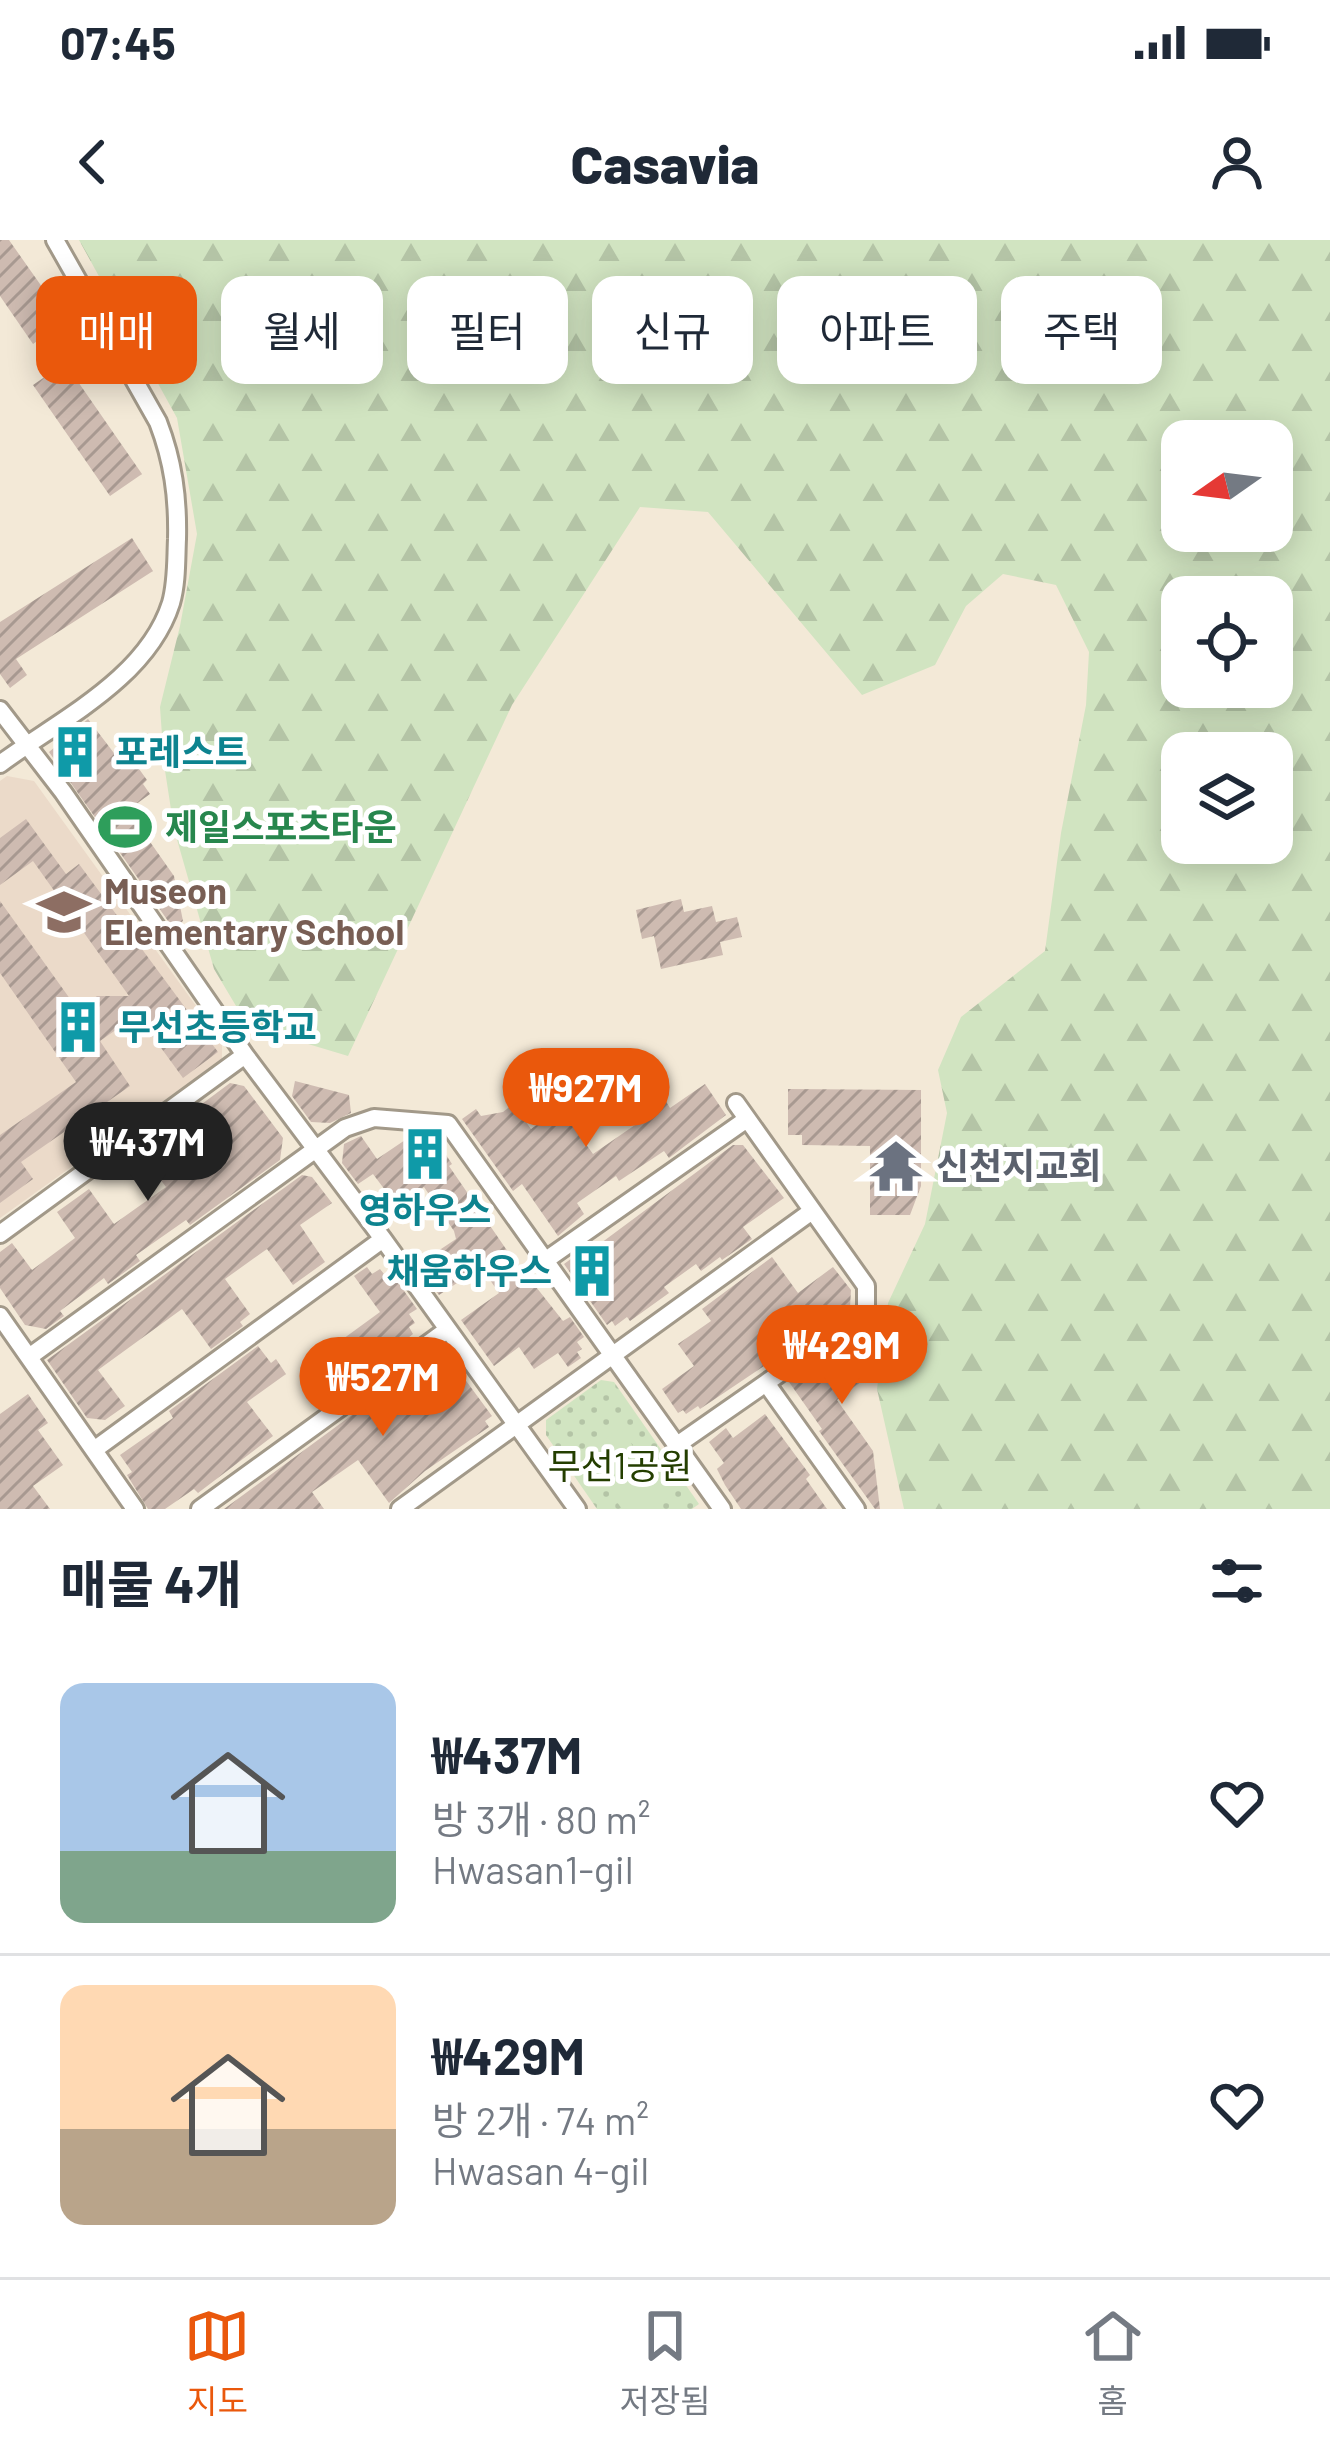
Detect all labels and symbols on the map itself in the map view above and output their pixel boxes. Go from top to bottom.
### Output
north arrow [1161,420,1293,552]
building icon: 포레스트 [46,723,104,781]
place label: 포레스트 [115,729,247,772]
sports icon: 제일스포츠타운 [96,798,154,856]
place label: 제일스포츠타운 [165,804,397,847]
place label: Museon Elementary School [104,868,404,952]
school or university icon: Museon Elementary School [35,883,93,941]
building icon: 무선초등학교 [49,998,107,1056]
place label: 무선초등학교 [118,1004,317,1047]
pin: ₩927M [502,1048,670,1150]
pin: ₩437M [64,1102,232,1204]
building icon: 영하우스 [396,1125,454,1183]
temple icon: 신천지교회 [867,1137,925,1195]
place label: 신천지교회 [936,1143,1102,1186]
place label: 영하우스 [359,1187,491,1230]
building icon: 채움하우스 [563,1242,621,1300]
place label: 채움하우스 [386,1248,552,1291]
pin: ₩429M [758,1305,926,1407]
pin: ₩527M [299,1337,467,1439]
park label: 무선1공원 [547,1443,693,1486]

